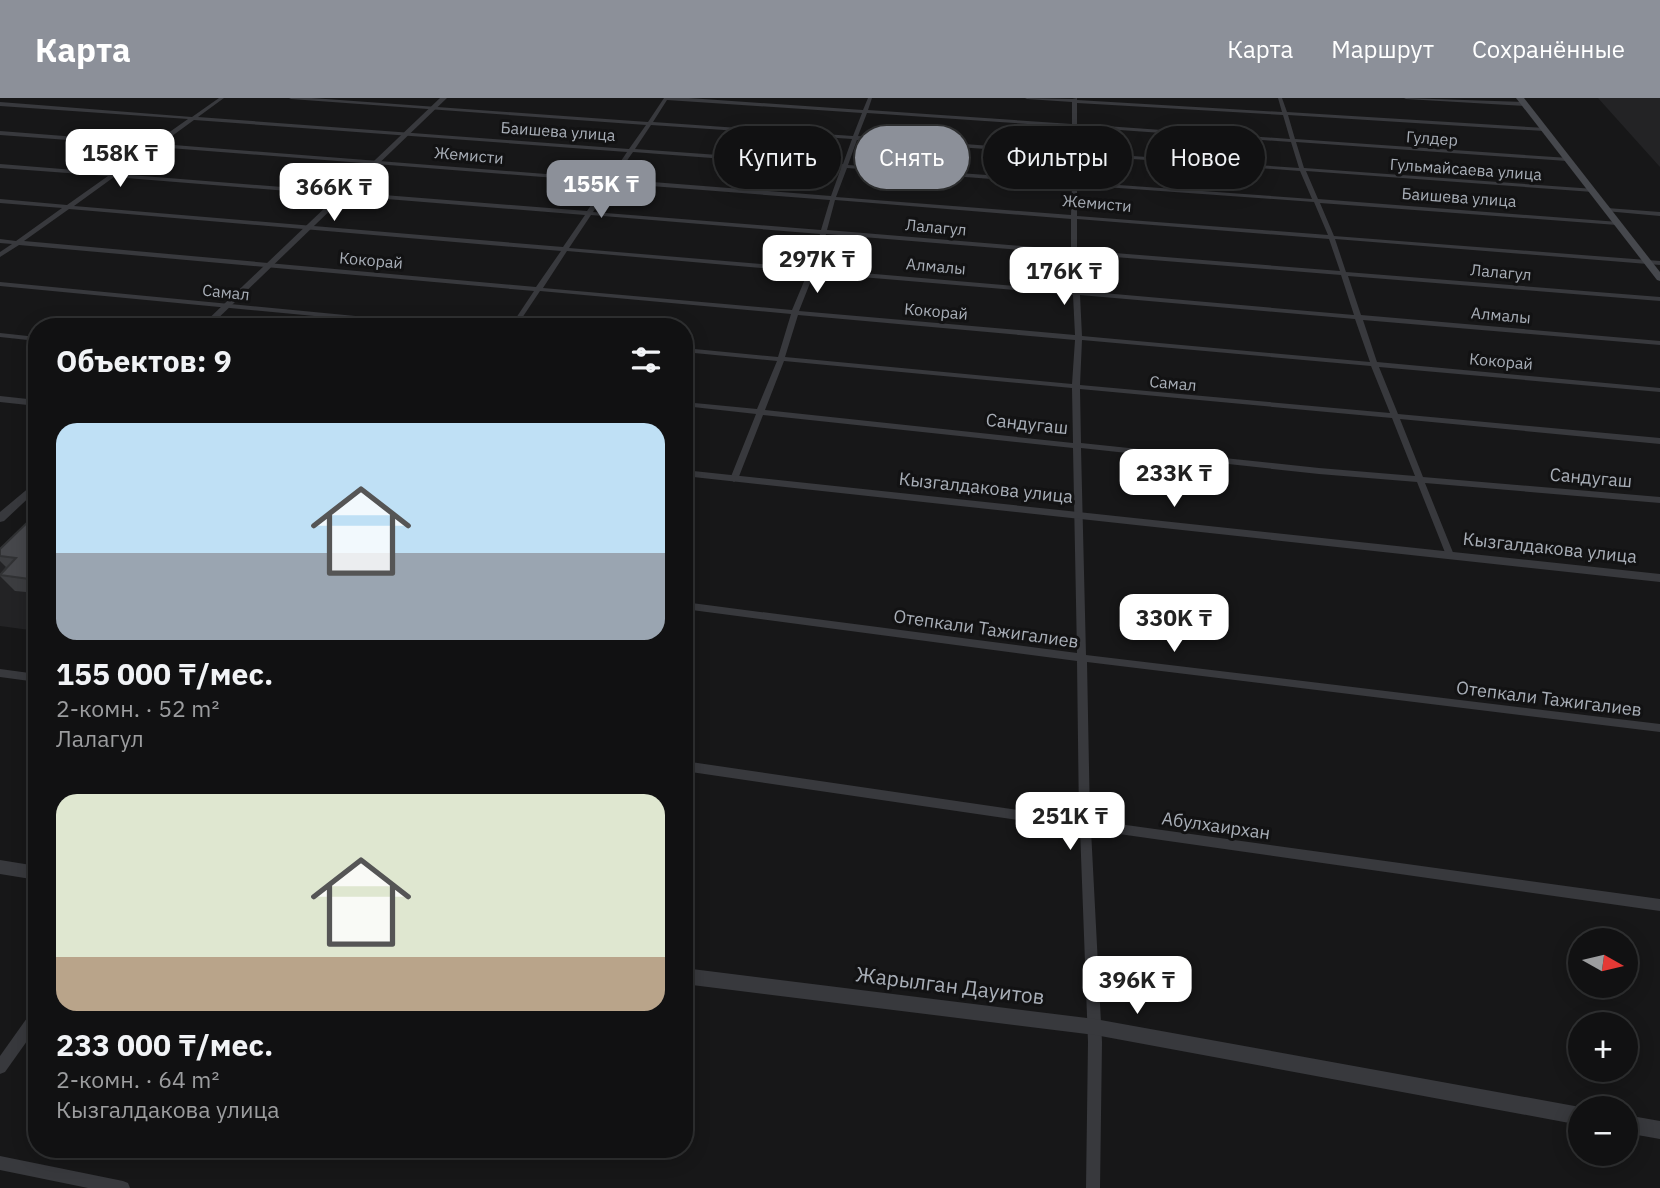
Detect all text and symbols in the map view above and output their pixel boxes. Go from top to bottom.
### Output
text: Карта [35,28,131,71]
text: Карта [1227,33,1293,65]
text: Маршрут [1331,33,1434,65]
text: Сохранённые [1472,33,1625,65]
street label: Баишева улица [500,117,617,145]
chip: Купить [714,126,841,189]
chip: Снять [855,126,969,189]
chip: Фильтры [983,126,1132,189]
chip: Новое [1146,126,1265,189]
street label: Гулдер [1405,126,1459,150]
pin: 158K ₸ [63,130,177,189]
text: 158K ₸ [82,137,158,167]
street label: Жемисти [433,142,505,168]
street label: Гульмайсаева улица [1389,154,1543,184]
pin: 155K ₸ [544,160,658,220]
pin: 366K ₸ [277,164,391,223]
text: 155K ₸ [563,168,639,198]
text: 366K ₸ [296,171,372,201]
street label: Баишева улица [1401,183,1518,211]
street label: Жемисти [1061,190,1133,216]
street label: Лалагул [905,214,967,240]
pin: 297K ₸ [760,236,874,295]
text: 297K ₸ [779,243,855,273]
street label: Кокорай [338,247,404,273]
pin: 176K ₸ [1007,248,1121,307]
street label: Алмалы [905,253,967,279]
text: 176K ₸ [1026,255,1102,285]
street label: Лалагул [1470,259,1532,285]
street label: Самал [201,280,251,304]
street label: Кокорай [903,298,969,324]
street label: Алмалы [1470,302,1532,328]
text: Объектов: 9 [56,341,232,380]
icon: filters [627,341,665,379]
street label: Кокорай [1468,348,1534,374]
street label: Самал [1149,371,1197,395]
street label: Сандугаш [985,408,1069,439]
pin: 233K ₸ [1117,450,1231,509]
text: 233K ₸ [1136,457,1212,487]
street label: Сандугаш [1549,462,1633,493]
street label: Кызгалдакова улица [898,467,1075,508]
icon: home [298,468,424,594]
street label: Кызгалдакова улица [1462,527,1639,568]
pin: 330K ₸ [1117,594,1231,654]
text: 330K ₸ [1136,602,1212,632]
street label: Отепкали Тажигалиев [892,604,1080,653]
text: 155 000 ₸/мес. [56,654,273,693]
street label: Отепкали Тажигалиев [1455,676,1643,721]
text: 2-комн. · 52 m² [56,693,219,723]
text: Лалагул [56,723,144,753]
pin: 251K ₸ [1013,792,1127,852]
text: 251K ₸ [1032,800,1108,830]
street label: Абулхаирхан [1160,807,1272,844]
icon: home [298,839,424,965]
north arrow [1568,928,1638,998]
map controls [1568,928,1638,1166]
pin: 396K ₸ [1080,956,1194,1016]
street label: Жарылган Дауитов [854,960,1046,1011]
text: 396K ₸ [1099,964,1175,994]
button: + [1568,1012,1638,1082]
text: 233 000 ₸/мес. [56,1025,273,1064]
text: 2-комн. · 64 m² [56,1064,219,1094]
text: Кызгалдакова улица [56,1094,280,1124]
button: − [1568,1096,1638,1166]

